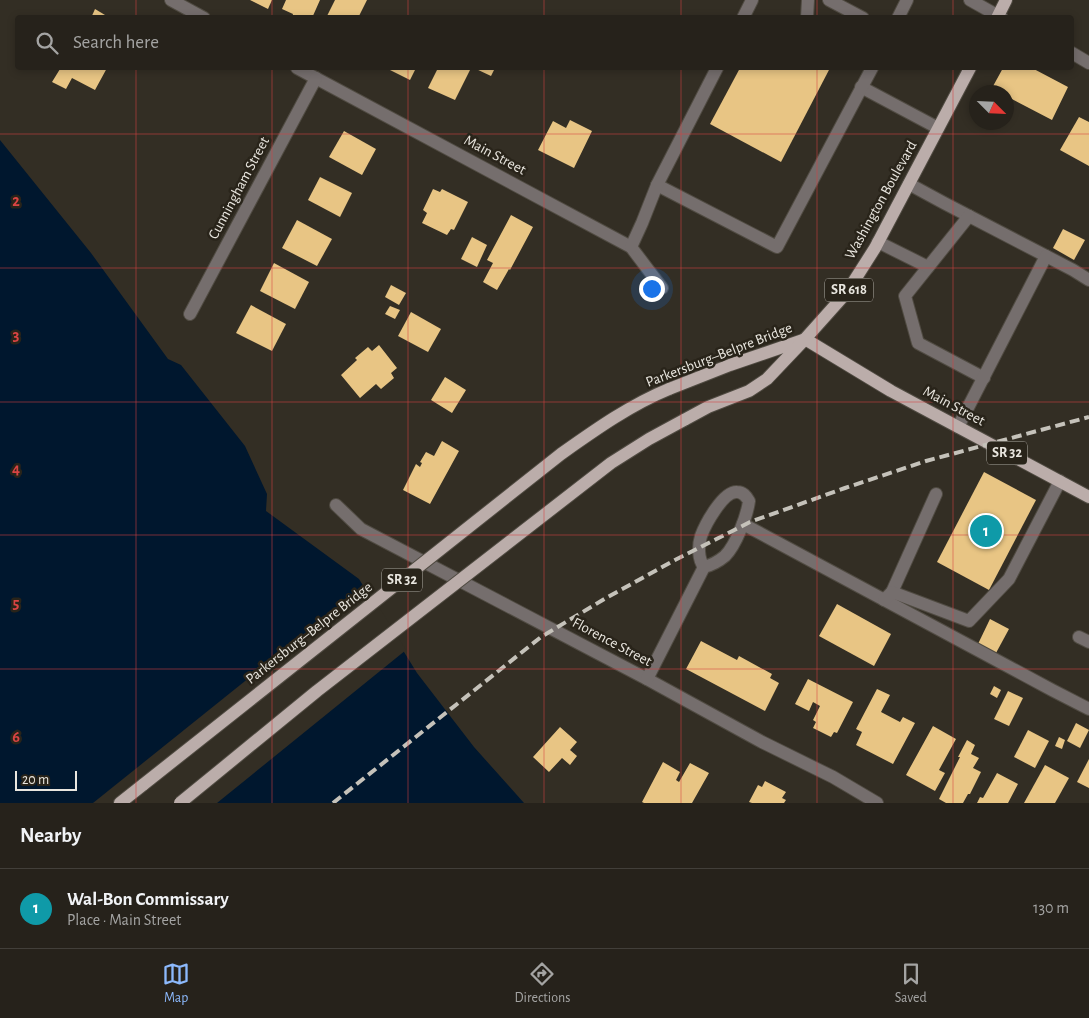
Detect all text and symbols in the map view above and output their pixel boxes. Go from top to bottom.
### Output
search box [15,15,1074,70]
icon: search [33,29,61,57]
text: Search here [73,33,159,52]
north arrow [969,85,1014,130]
street label: Main Street [462,132,529,178]
street label: Cunningham Street [206,134,272,242]
street label: Washington Boulevard [842,138,920,262]
text: 2 [12,193,20,209]
your location [639,276,665,302]
road number: SR 618 [825,278,873,302]
street label: Parkersburg–Belpre Bridge [644,320,794,390]
text: 3 [13,327,20,343]
street label: Main Street [921,383,988,429]
road number: SR 32 [987,442,1027,464]
text: 4 [12,461,20,477]
pin: 1 [970,512,1002,550]
road number: SR 32 [382,568,422,592]
street label: Parkersburg–Belpre Bridge [243,579,375,687]
text: 5 [13,595,20,611]
street label: Florence Street [570,615,654,669]
text: 6 [12,729,20,745]
scale bar [15,768,78,791]
text: 20 m [22,773,49,787]
text: Nearby [20,825,81,846]
text: Wal-Bon Commissary [67,890,229,909]
text: 1 [33,900,39,916]
text: 130 m [1033,900,1069,916]
text: Place · Main Street [67,912,181,928]
tab: Map [162,960,190,1007]
tab: Directions [515,960,570,1007]
tab: Saved [895,960,927,1007]

